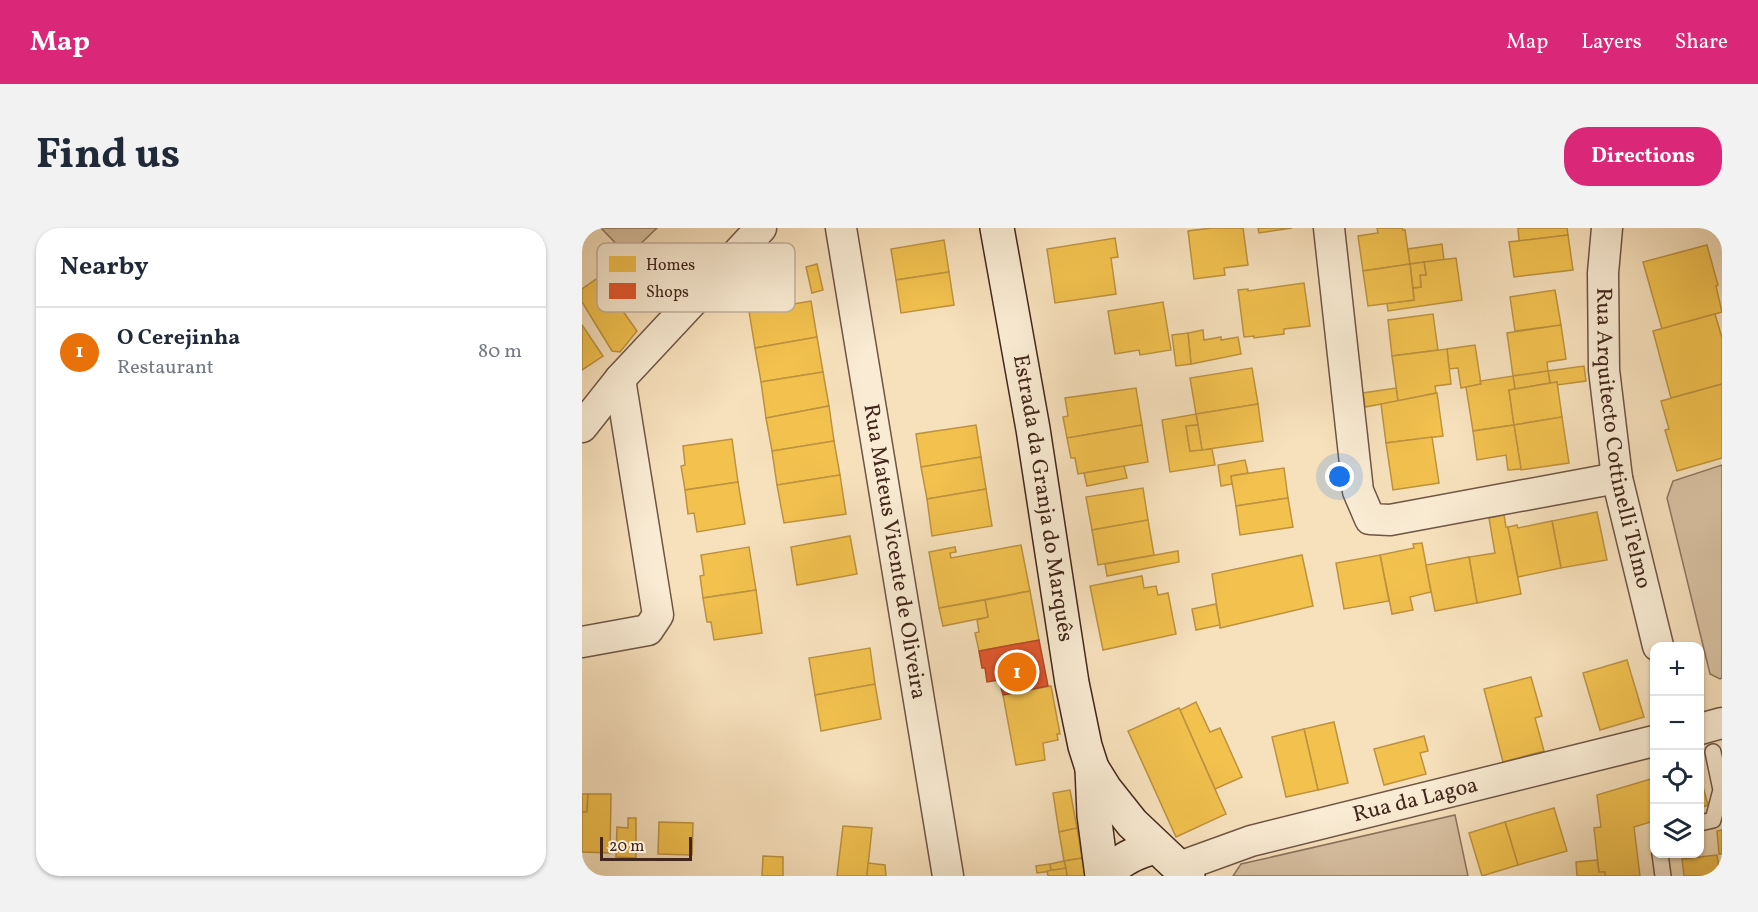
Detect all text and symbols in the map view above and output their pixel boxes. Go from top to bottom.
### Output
text: Map [30,23,90,62]
text: Map [1506,28,1548,57]
text: Layers [1581,28,1642,57]
text: Share [1675,28,1728,57]
text: Find us [36,127,180,186]
button: Directions [1564,127,1722,186]
legend [597,243,795,312]
text: Nearby [60,249,149,285]
text: Homes [646,255,695,277]
text: Shops [646,282,689,304]
street label: Rua Arquitecto Cottinelli Telmo [1588,287,1659,592]
text: O Cerejinha [117,323,240,354]
text: 1 [75,338,84,366]
text: 80 m [478,338,522,366]
street label: Estrada da Granja do Marquês [1004,352,1081,644]
text: Restaurant [117,354,214,382]
street label: Rua Mateus Vicente de Oliveira [855,402,934,702]
your location [1325,462,1354,491]
map controls [1650,642,1704,858]
button: + [1650,642,1704,696]
pin: 1 [998,650,1036,694]
button: − [1650,696,1704,750]
button: locate [1650,750,1704,804]
street label: Rua da Lagoa [1350,770,1481,831]
button: layers [1650,804,1704,858]
scale bar [600,834,692,862]
text: 20 m [609,836,644,858]

